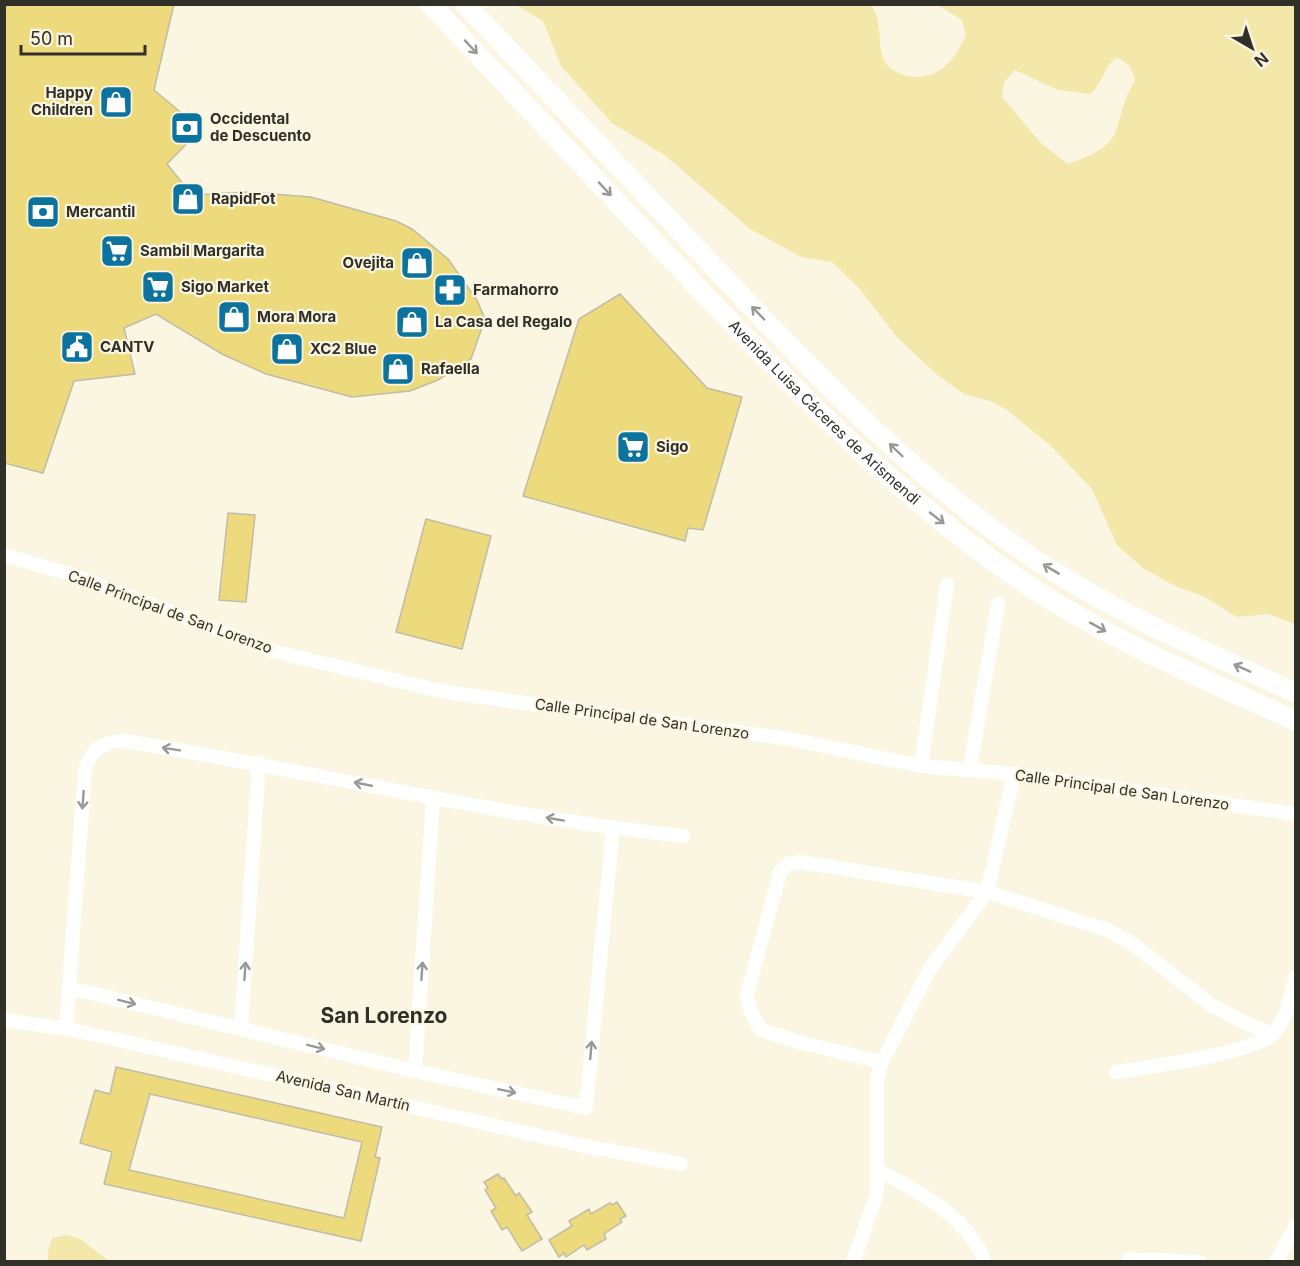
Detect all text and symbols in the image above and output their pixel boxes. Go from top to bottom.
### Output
scale bar [21,18,146,56]
north arrow [1222,18,1282,78]
text: 50 m [30,28,73,49]
one-way arrow [463,39,477,54]
text: N [1250,48,1272,71]
place label: Happy Children [31,83,93,119]
shop icon: Happy Children [98,84,134,120]
place label: Occidental de Descuento [210,109,311,145]
bank icon: Occidental de Descuento [169,110,205,146]
shop icon: RapidFot [170,181,206,217]
one-way arrow [597,181,612,196]
place label: RapidFot [211,189,276,208]
bank icon: Mercantil [25,194,61,230]
place label: Mercantil [66,202,135,221]
supermarket icon: Sambil Margarita [99,233,135,269]
place label: Sambil Margarita [140,241,265,260]
shop icon: Ovejita [399,245,435,281]
place label: Ovejita [342,253,394,272]
supermarket icon: Sigo Market [140,269,176,305]
pharmacy icon: Farmahorro [432,272,468,308]
place label: Sigo Market [181,277,269,296]
place label: Farmahorro [473,280,559,299]
shop icon: Mora Mora [216,299,252,335]
shop icon: La Casa del Regalo [394,304,430,340]
one-way arrow [750,306,765,321]
place label: Mora Mora [257,307,336,326]
place label: La Casa del Regalo [435,312,572,331]
street label: Avenida Luisa Cáceres de Arismendi [725,316,924,509]
public building icon: CANTV [59,329,95,365]
shop icon: XC2 Blue [269,331,305,367]
place label: CANTV [100,337,155,356]
place label: XC2 Blue [310,339,377,358]
shop icon: Rafaella [380,351,416,387]
place label: Rafaella [421,359,480,378]
supermarket icon: Sigo [615,429,651,465]
place label: Sigo [656,437,689,456]
one-way arrow [889,443,904,458]
one-way arrow [929,511,945,524]
one-way arrow [1043,563,1060,575]
street label: Calle Principal de San Lorenzo [65,566,275,657]
one-way arrow [1089,621,1106,633]
one-way arrow [1234,662,1252,674]
street label: Calle Principal de San Lorenzo [534,694,750,743]
one-way arrow [162,743,182,754]
street label: Calle Principal de San Lorenzo [1014,765,1230,814]
one-way arrow [354,777,373,789]
one-way arrow [77,790,88,810]
one-way arrow [546,813,565,824]
one-way arrow [240,961,251,981]
one-way arrow [416,962,427,982]
one-way arrow [117,996,136,1008]
district label: San Lorenzo [321,1003,448,1028]
one-way arrow [586,1041,597,1060]
one-way arrow [307,1042,326,1054]
street label: Avenida San Martín [274,1066,412,1115]
one-way arrow [496,1086,516,1097]

